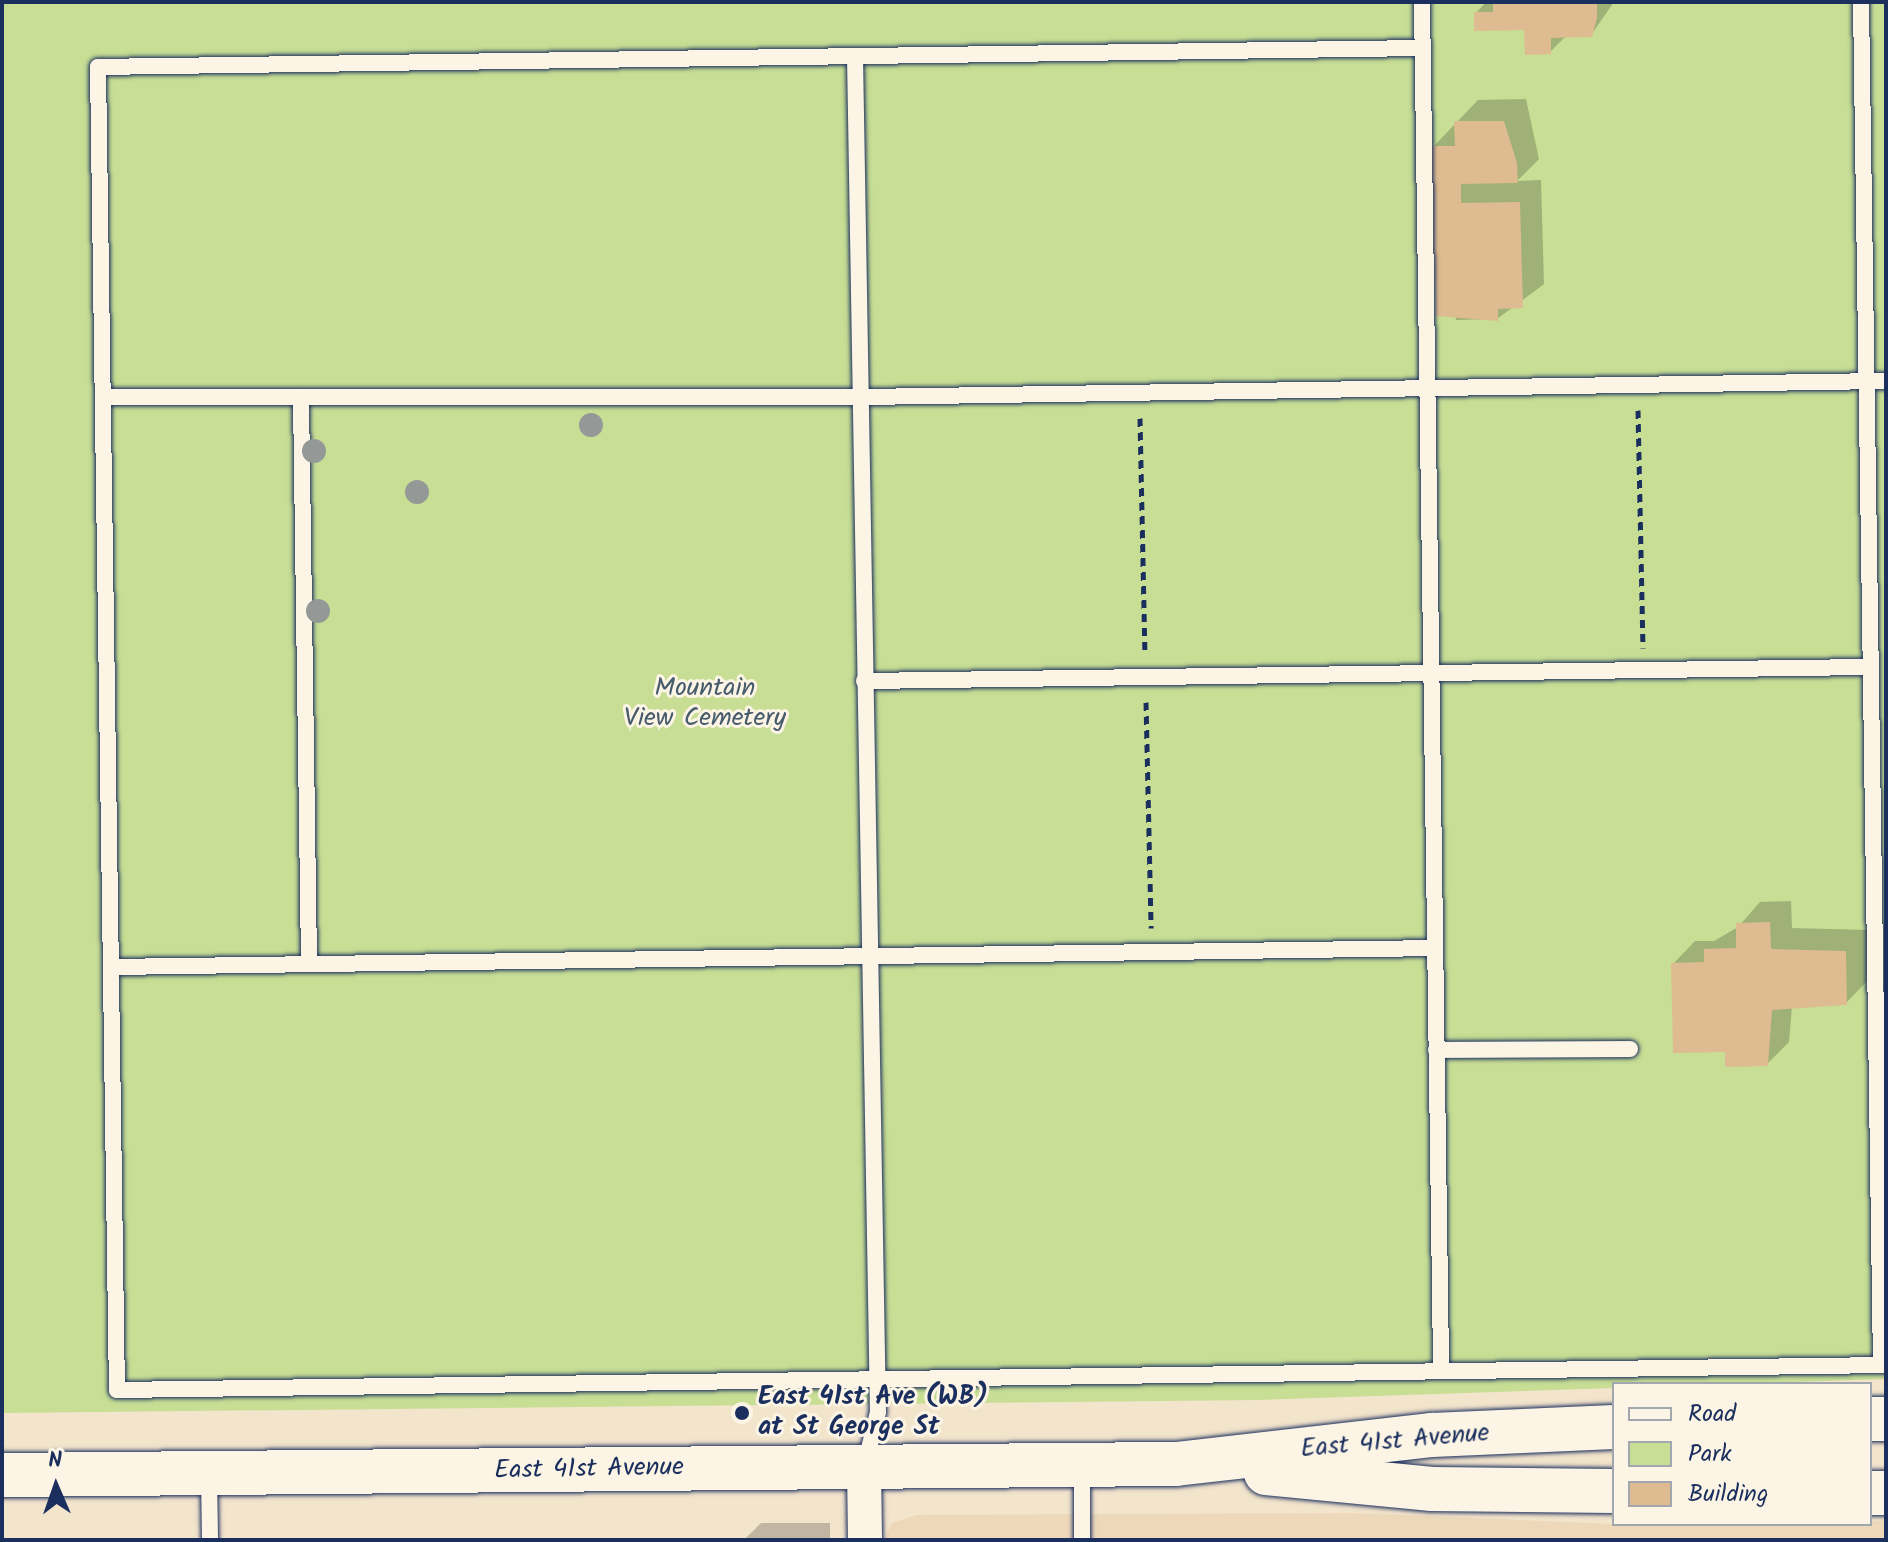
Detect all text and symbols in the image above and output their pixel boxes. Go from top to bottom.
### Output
park label: Mountain View Cemetery [624,673,786,734]
place label: East 41st Ave (WB) at St George St [758,1382,988,1444]
legend [1612,1382,1872,1526]
text: Road [1688,1395,1736,1434]
marker: East 41st Ave (WB) at St George St [733,1404,751,1422]
street label: East 41st Avenue [1299,1418,1491,1466]
text: Park [1688,1435,1732,1474]
text: N [48,1444,63,1479]
north arrow [16,1446,96,1526]
street label: East 41st Avenue [494,1453,684,1487]
text: Building [1688,1475,1768,1514]

